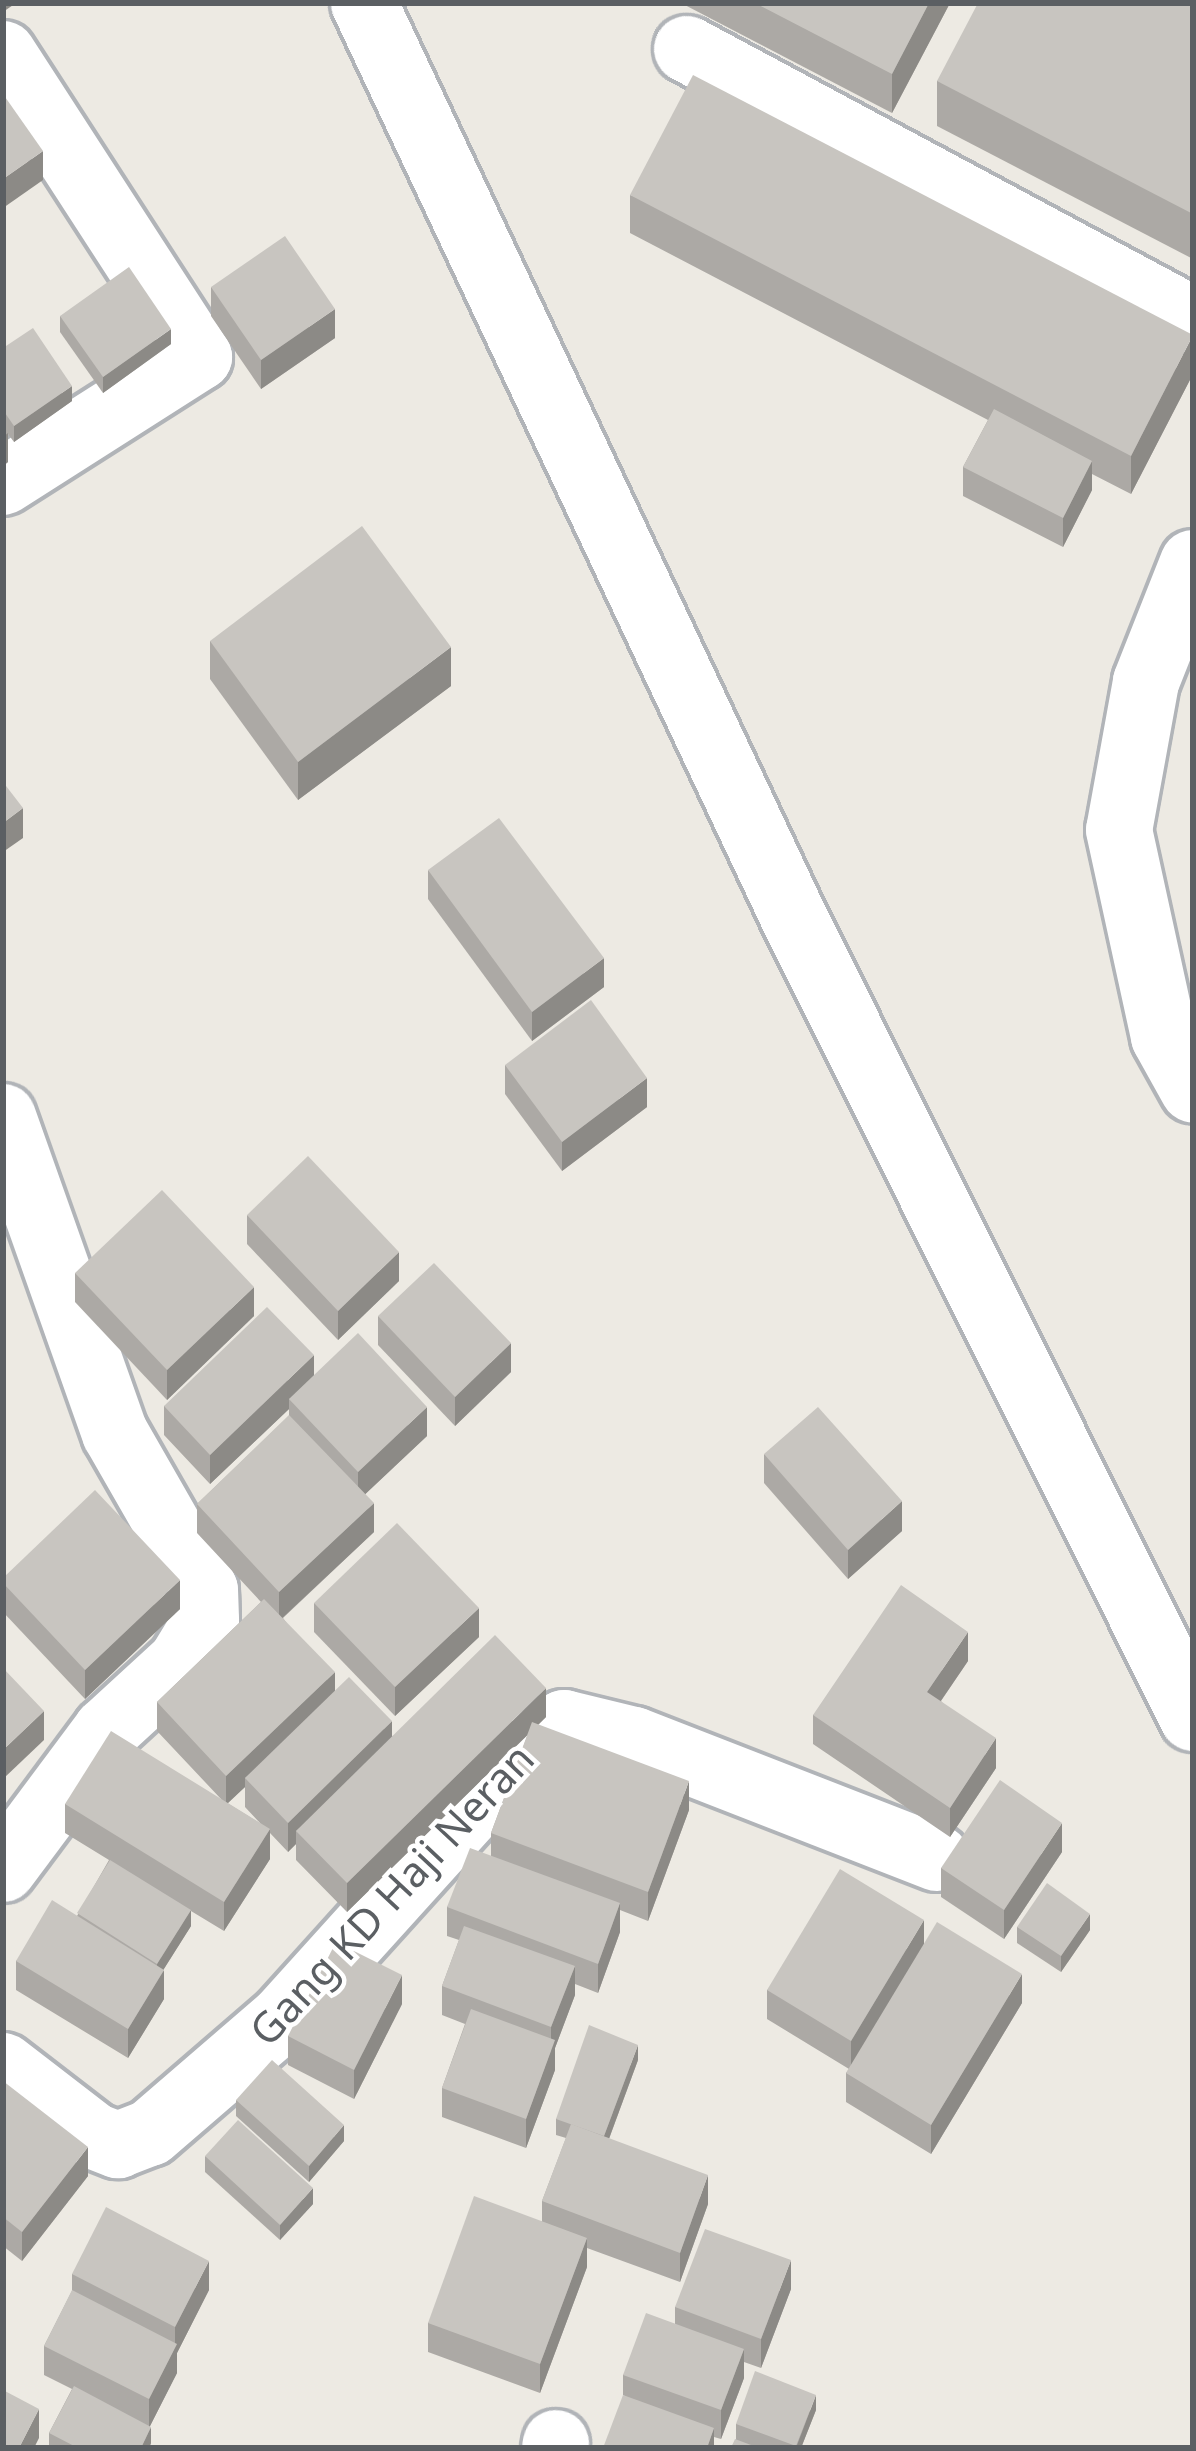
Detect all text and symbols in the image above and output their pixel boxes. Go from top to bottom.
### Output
street label: Gang KD Haji Neran [238,1733,544,2055]

